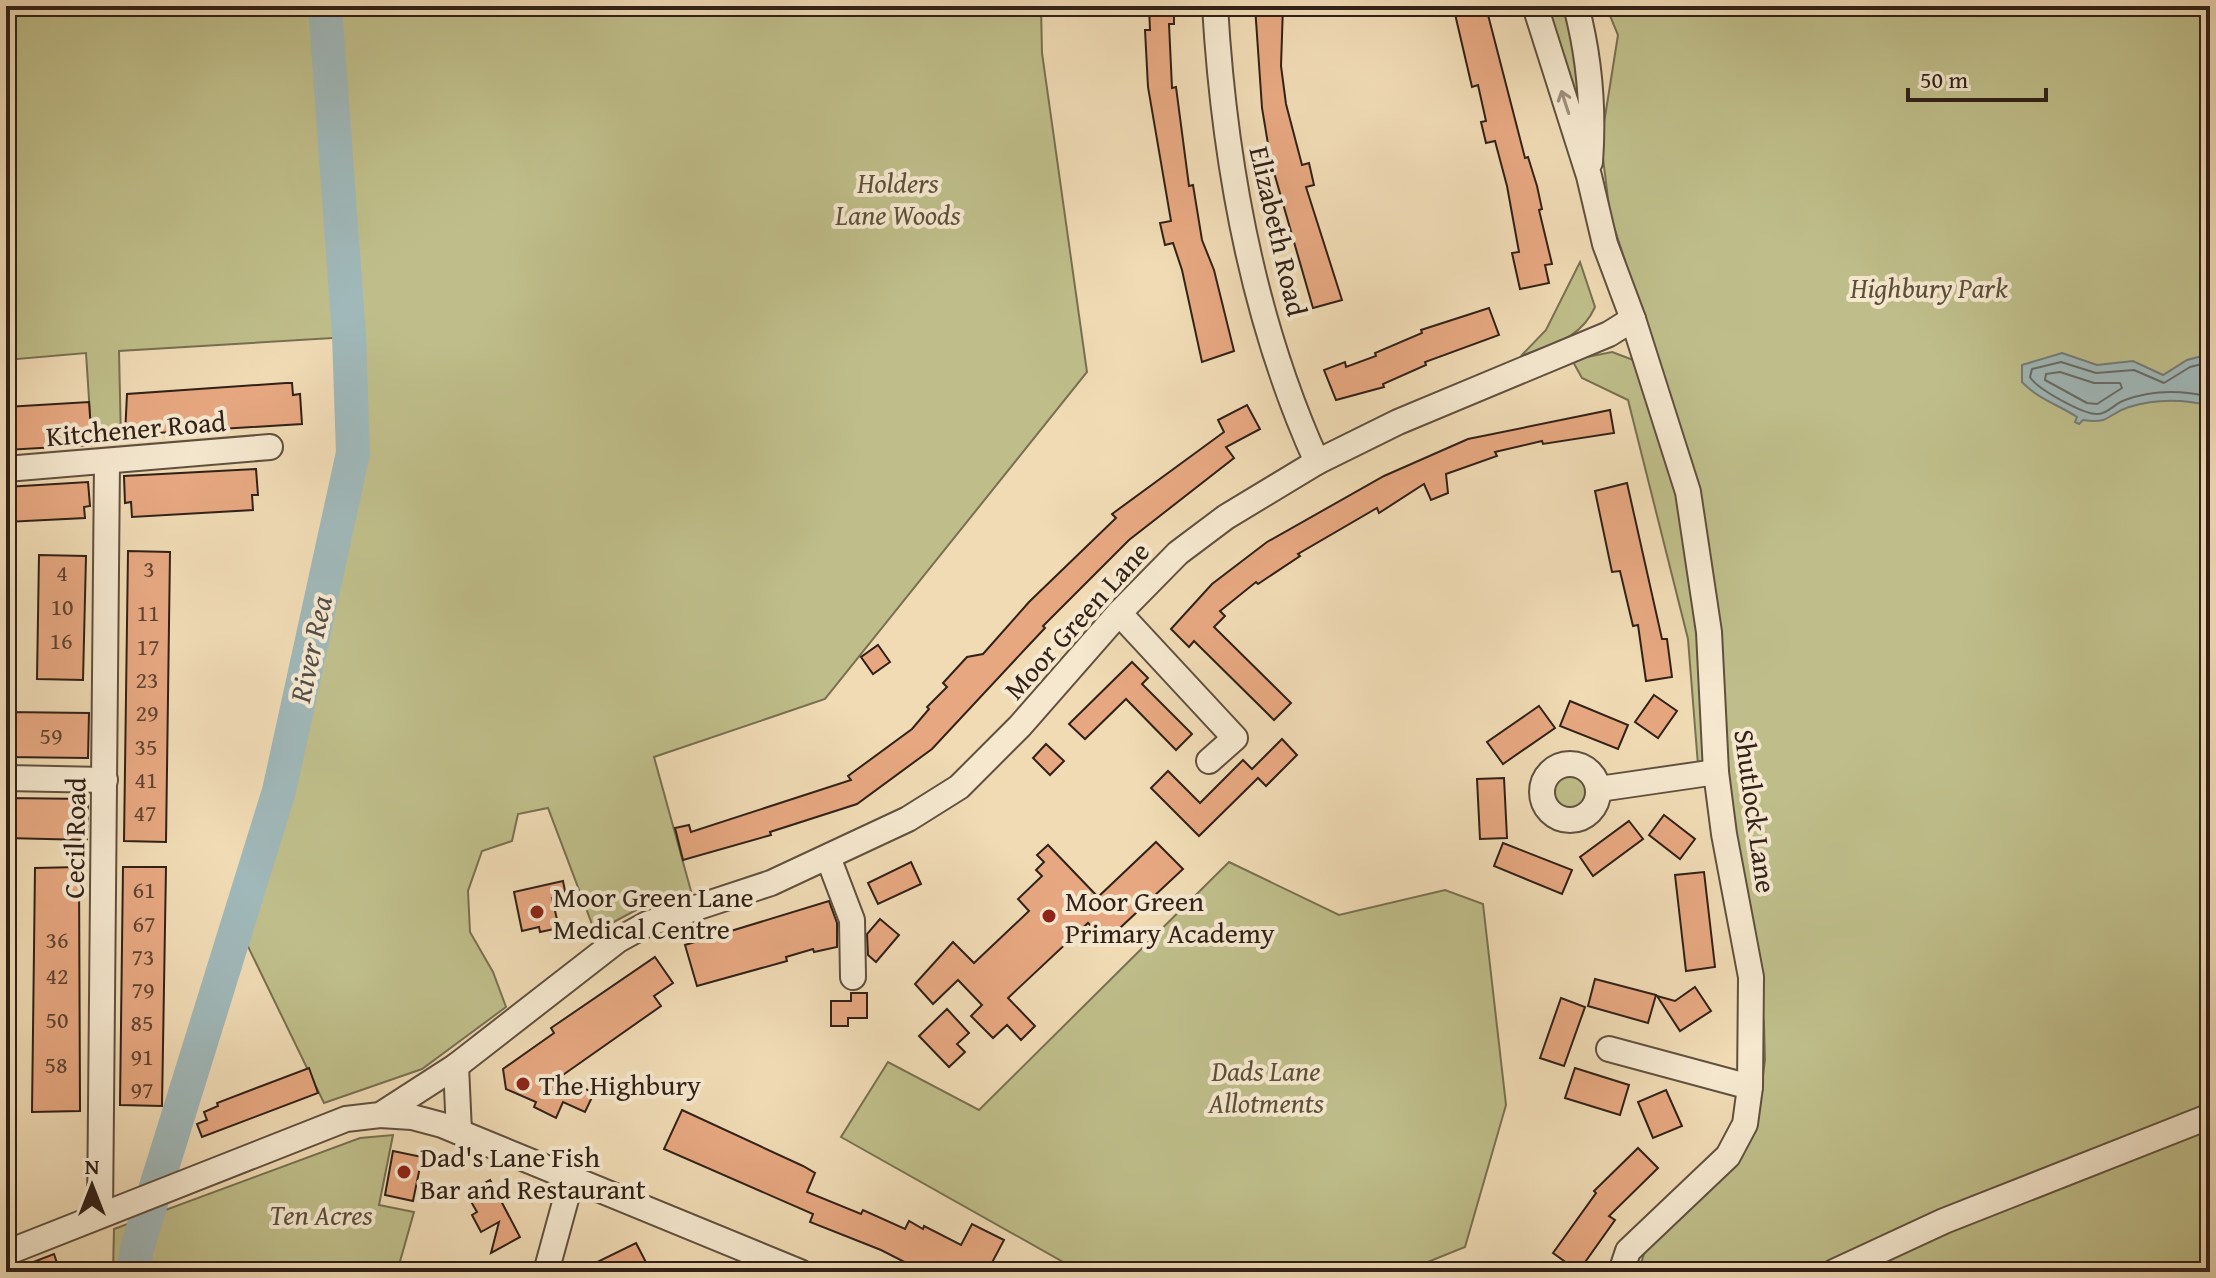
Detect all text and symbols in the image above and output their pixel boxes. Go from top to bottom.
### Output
scale bar [1908,52,2046,102]
text: 50 m [1920,62,1968,97]
one-way arrow [1556,90,1571,115]
street label: Elizabeth Road [1240,142,1318,320]
park label: Holders Lane Woods [834,162,961,235]
park label: Highbury Park [1849,267,2008,308]
street label: Kitchener Road [44,400,228,456]
street label: Moor Green Lane [994,532,1158,708]
house number: 3 [143,551,155,586]
house number: 4 [56,555,68,590]
house number: 10 [50,589,74,624]
water label: River Rea [277,591,343,708]
house number: 11 [136,595,160,630]
house number: 16 [49,623,73,658]
house number: 17 [136,629,160,664]
house number: 23 [135,662,159,697]
house number: 29 [135,695,159,730]
house number: 59 [39,718,63,753]
street label: Shutlock Lane [1724,727,1788,895]
house number: 35 [134,729,158,764]
house number: 41 [134,762,158,797]
street label: Cecil Road [52,777,96,899]
house number: 47 [133,795,157,830]
house number: 61 [132,872,156,907]
place label: Moor Green Lane Medical Centre [553,876,754,949]
place label: Moor Green Primary Academy [1065,880,1275,953]
marker: Moor Green Lane Medical Centre [528,903,546,921]
house number: 67 [132,906,156,941]
marker: Moor Green Primary Academy [1040,907,1058,925]
house number: 36 [45,922,69,957]
house number: 73 [131,939,155,974]
house number: 42 [45,958,69,993]
house number: 79 [131,972,155,1007]
house number: 50 [45,1002,69,1037]
house number: 85 [130,1005,154,1040]
house number: 91 [130,1039,154,1074]
house number: 58 [44,1047,68,1082]
park label: Dads Lane Allotments [1207,1050,1324,1123]
place label: The Highbury [539,1064,701,1105]
house number: 97 [130,1072,154,1107]
marker: The Highbury [514,1075,532,1093]
place label: Dad's Lane Fish Bar and Restaurant [420,1136,646,1209]
north arrow [52,1146,132,1226]
text: N [85,1150,100,1182]
marker: Dad's Lane Fish Bar and Restaurant [395,1163,413,1181]
park label: Ten Acres [269,1194,373,1235]

